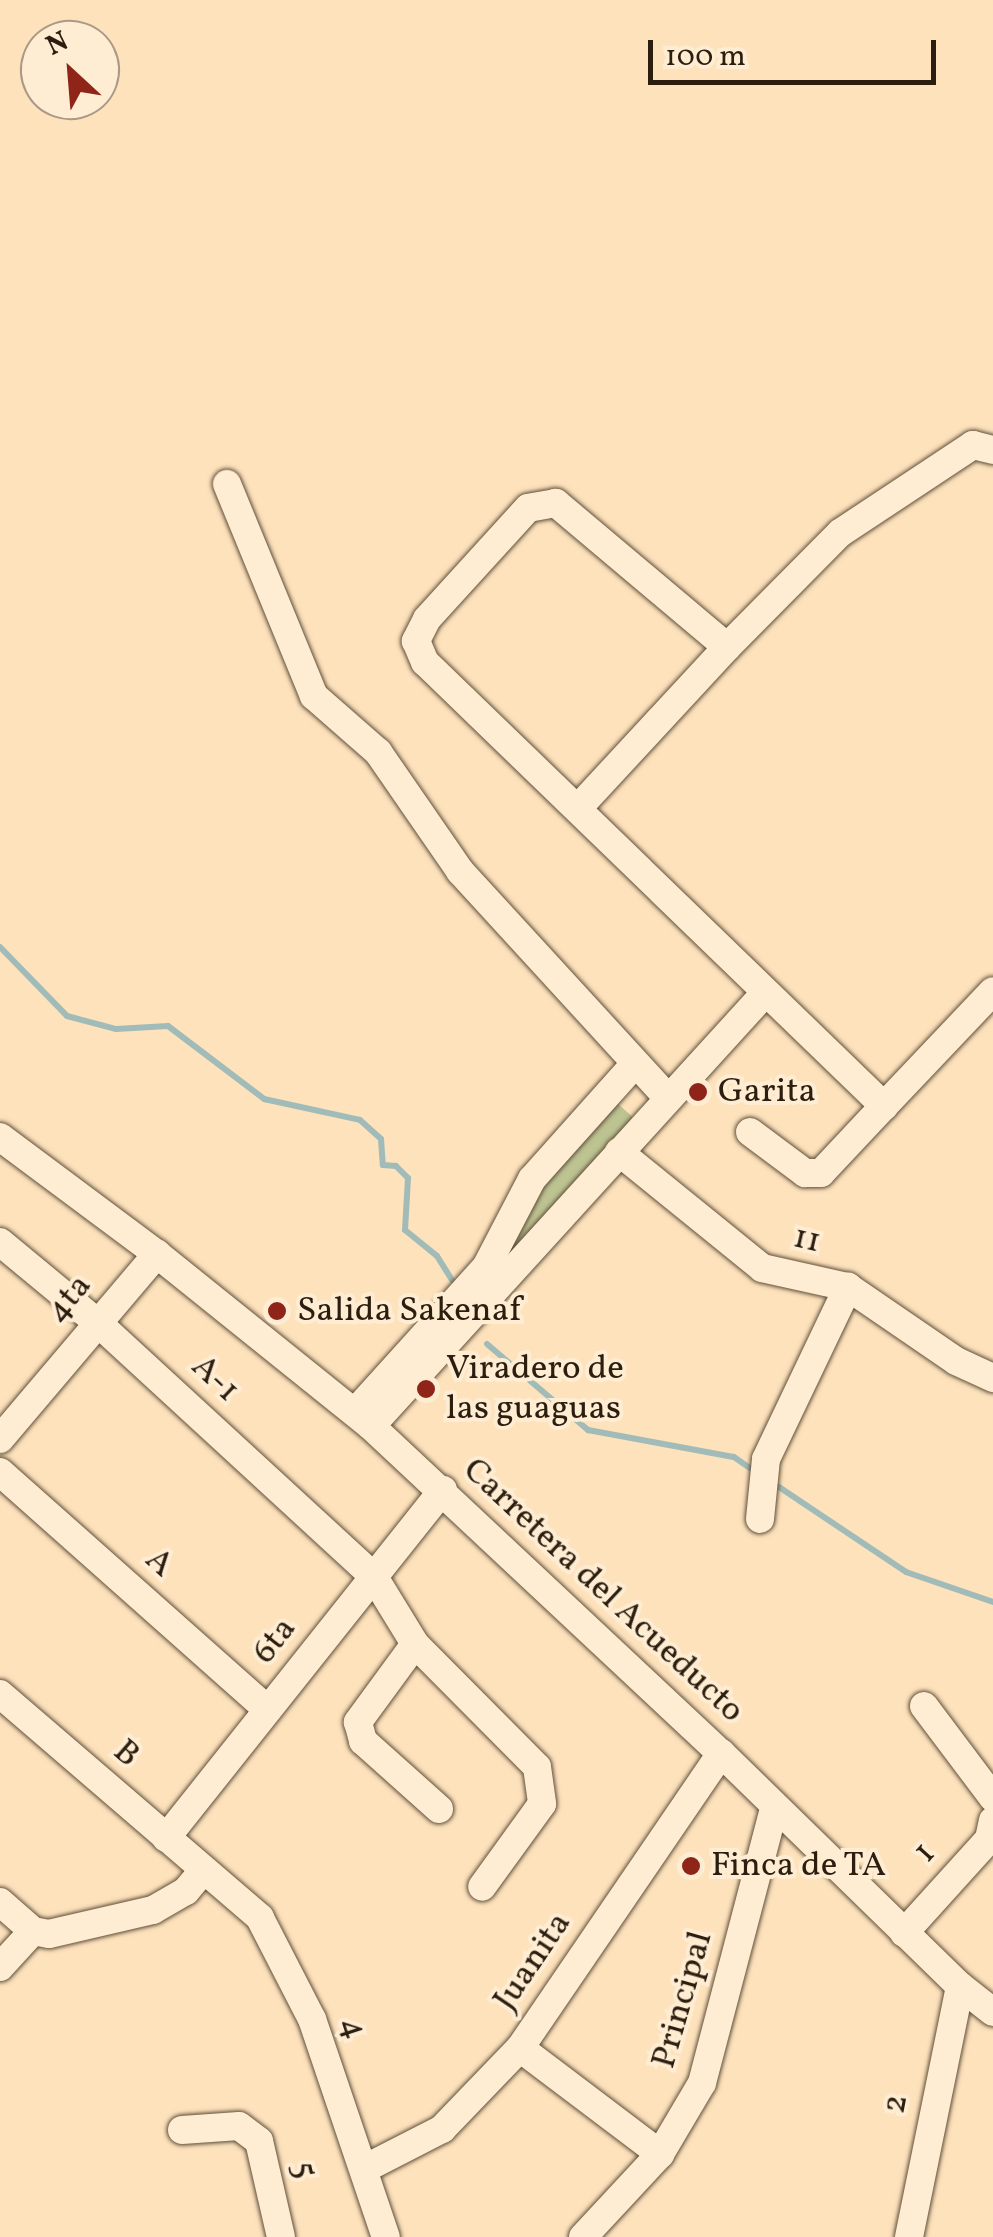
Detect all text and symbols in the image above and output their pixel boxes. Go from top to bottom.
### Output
north arrow [20,20,120,120]
scale bar [653,20,940,82]
text: N [40,22,75,66]
text: 100 m [665,36,746,78]
place label: Garita [718,1071,816,1113]
marker: Garita [687,1081,709,1103]
street label: 11 [789,1216,825,1264]
street label: 4ta [37,1266,101,1332]
place label: Salida Sakenaf [297,1290,521,1332]
marker: Salida Sakenaf [266,1300,288,1322]
street label: A-1 [182,1346,248,1412]
place label: Viradero de las guaguas [446,1348,624,1430]
marker: Viradero de las guaguas [415,1378,437,1400]
street label: Carretera del Acueducto [454,1450,752,1732]
street label: A [136,1539,182,1587]
street label: 6ta [244,1609,306,1673]
street label: B [104,1731,148,1777]
street label: 1 [905,1834,945,1872]
place label: Finca de TA [711,1845,887,1887]
marker: Finca de TA [680,1855,702,1877]
street label: Juanita [485,1905,581,2019]
street label: Principal [643,1927,723,2073]
street label: 4 [330,2012,376,2044]
street label: 2 [874,2091,918,2117]
street label: 5 [282,2157,326,2183]

